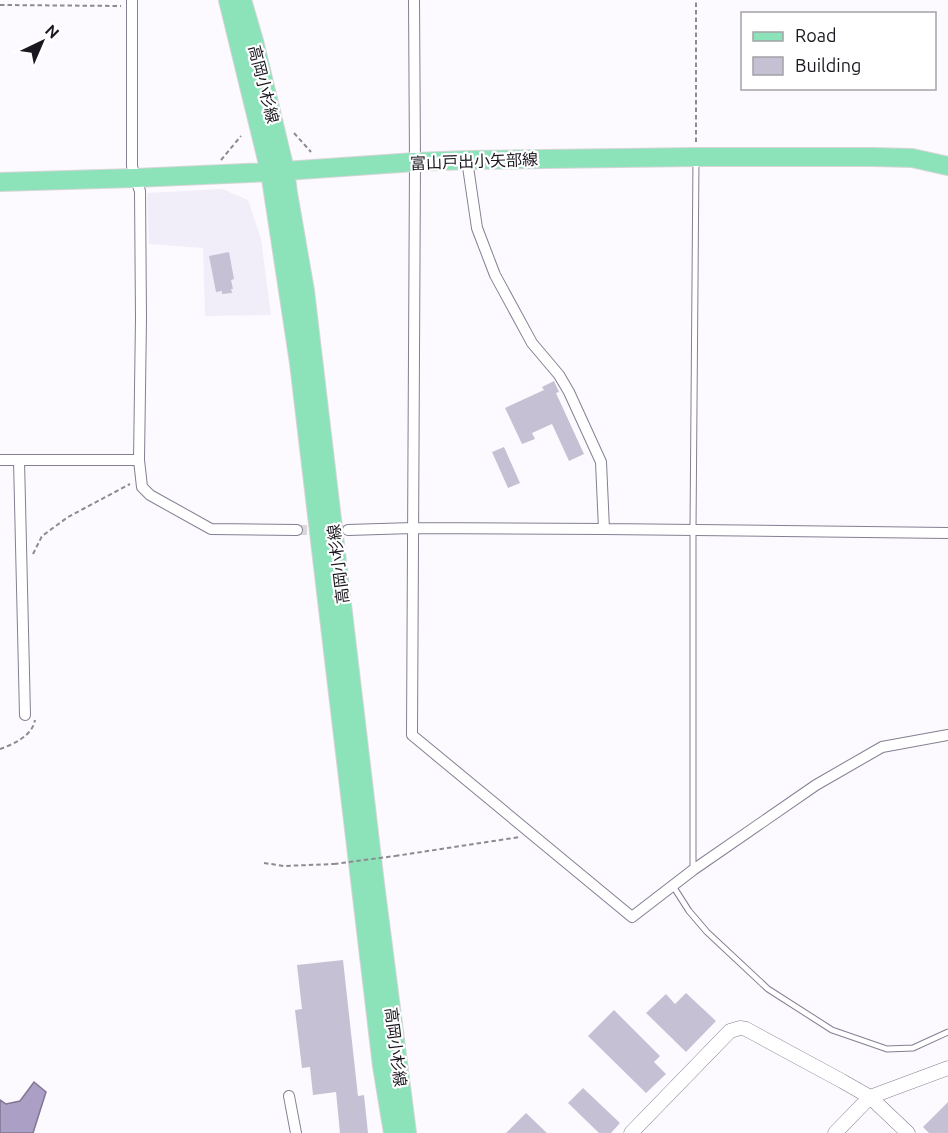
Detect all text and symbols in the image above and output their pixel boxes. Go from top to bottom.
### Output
north arrow [12,12,72,72]
legend [741,12,936,90]
text: N [42,21,63,42]
text: Road [795,25,837,45]
street label: 高岡小杉線 [246,43,282,125]
text: Building [795,55,861,75]
street label: 富山戸出小矢部線 [410,150,538,172]
street label: 高岡小杉線 [324,523,352,605]
street label: 高岡小杉線 [382,1006,410,1088]

